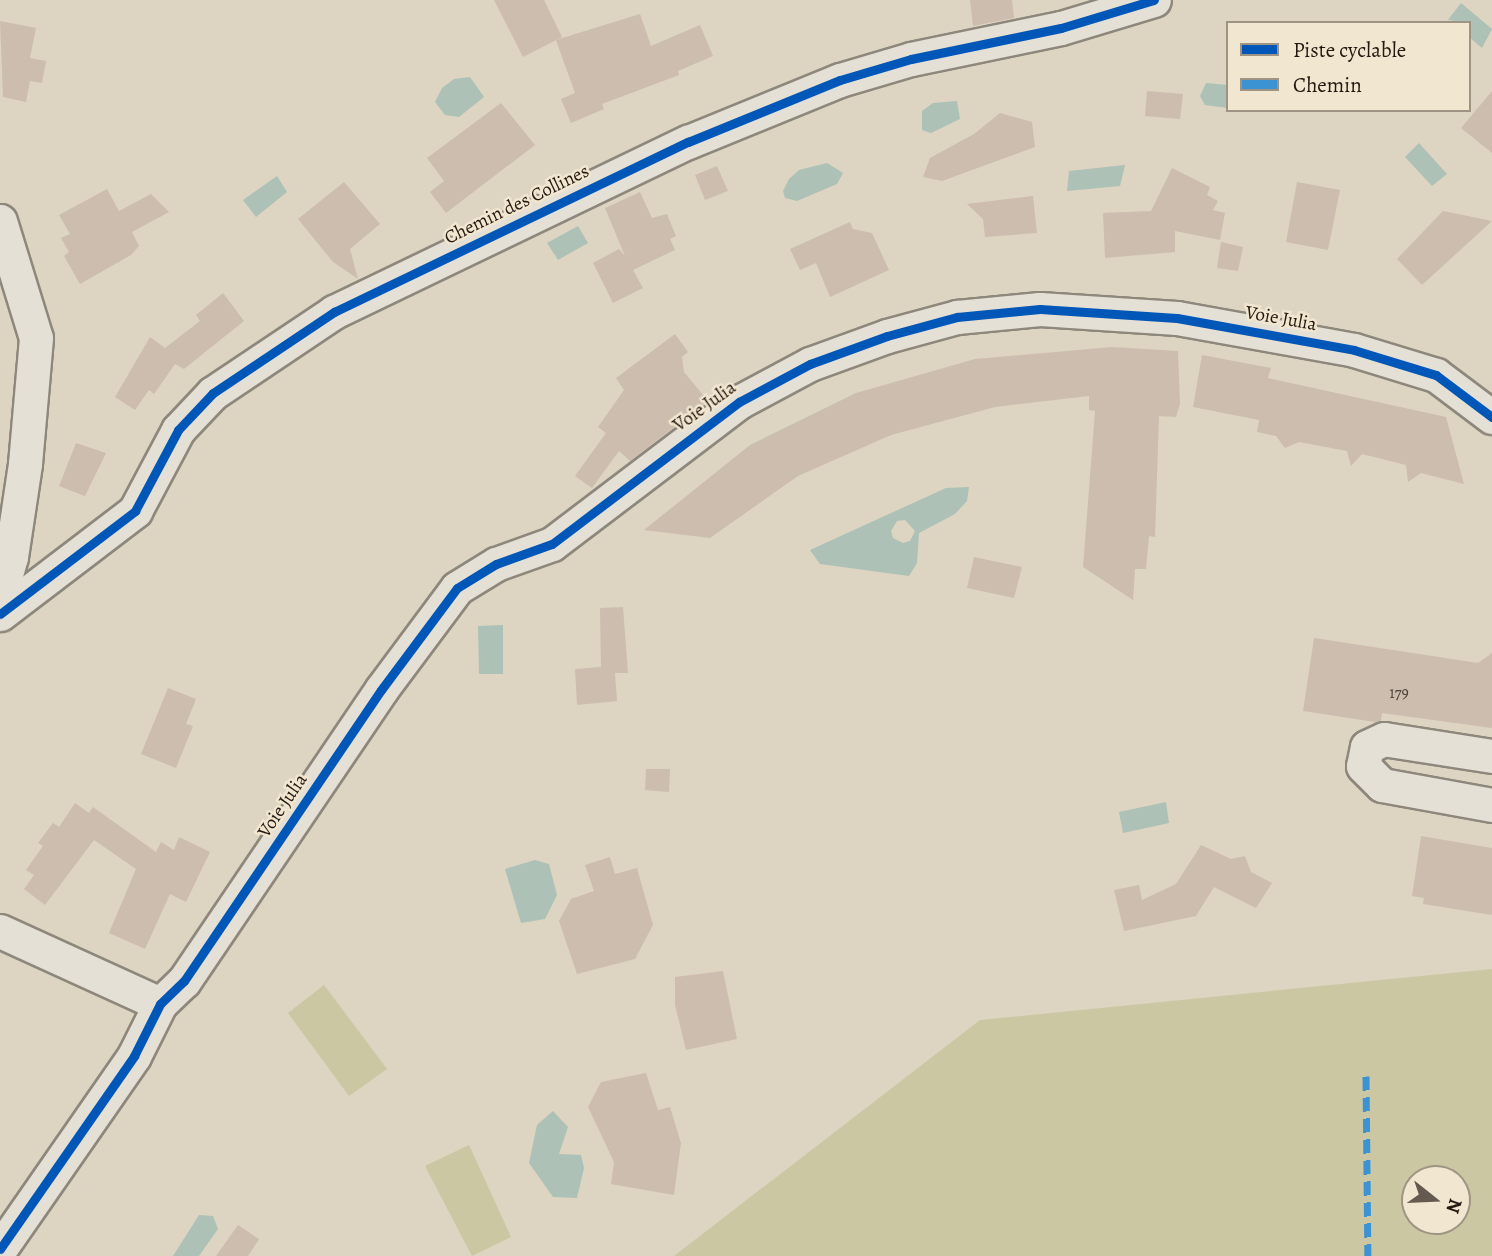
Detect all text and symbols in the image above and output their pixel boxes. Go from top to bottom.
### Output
legend [1226,21,1471,112]
text: Piste cyclable [1293,36,1406,64]
text: Chemin [1293,71,1362,99]
street label: Chemin des Collines [441,160,593,250]
street label: Voie Julia [1244,302,1318,336]
street label: Voie Julia [669,377,741,437]
house number: 179 [1389,683,1409,703]
street label: Voie Julia [253,770,313,842]
north arrow [1401,1165,1471,1235]
text: N [1440,1195,1469,1216]

